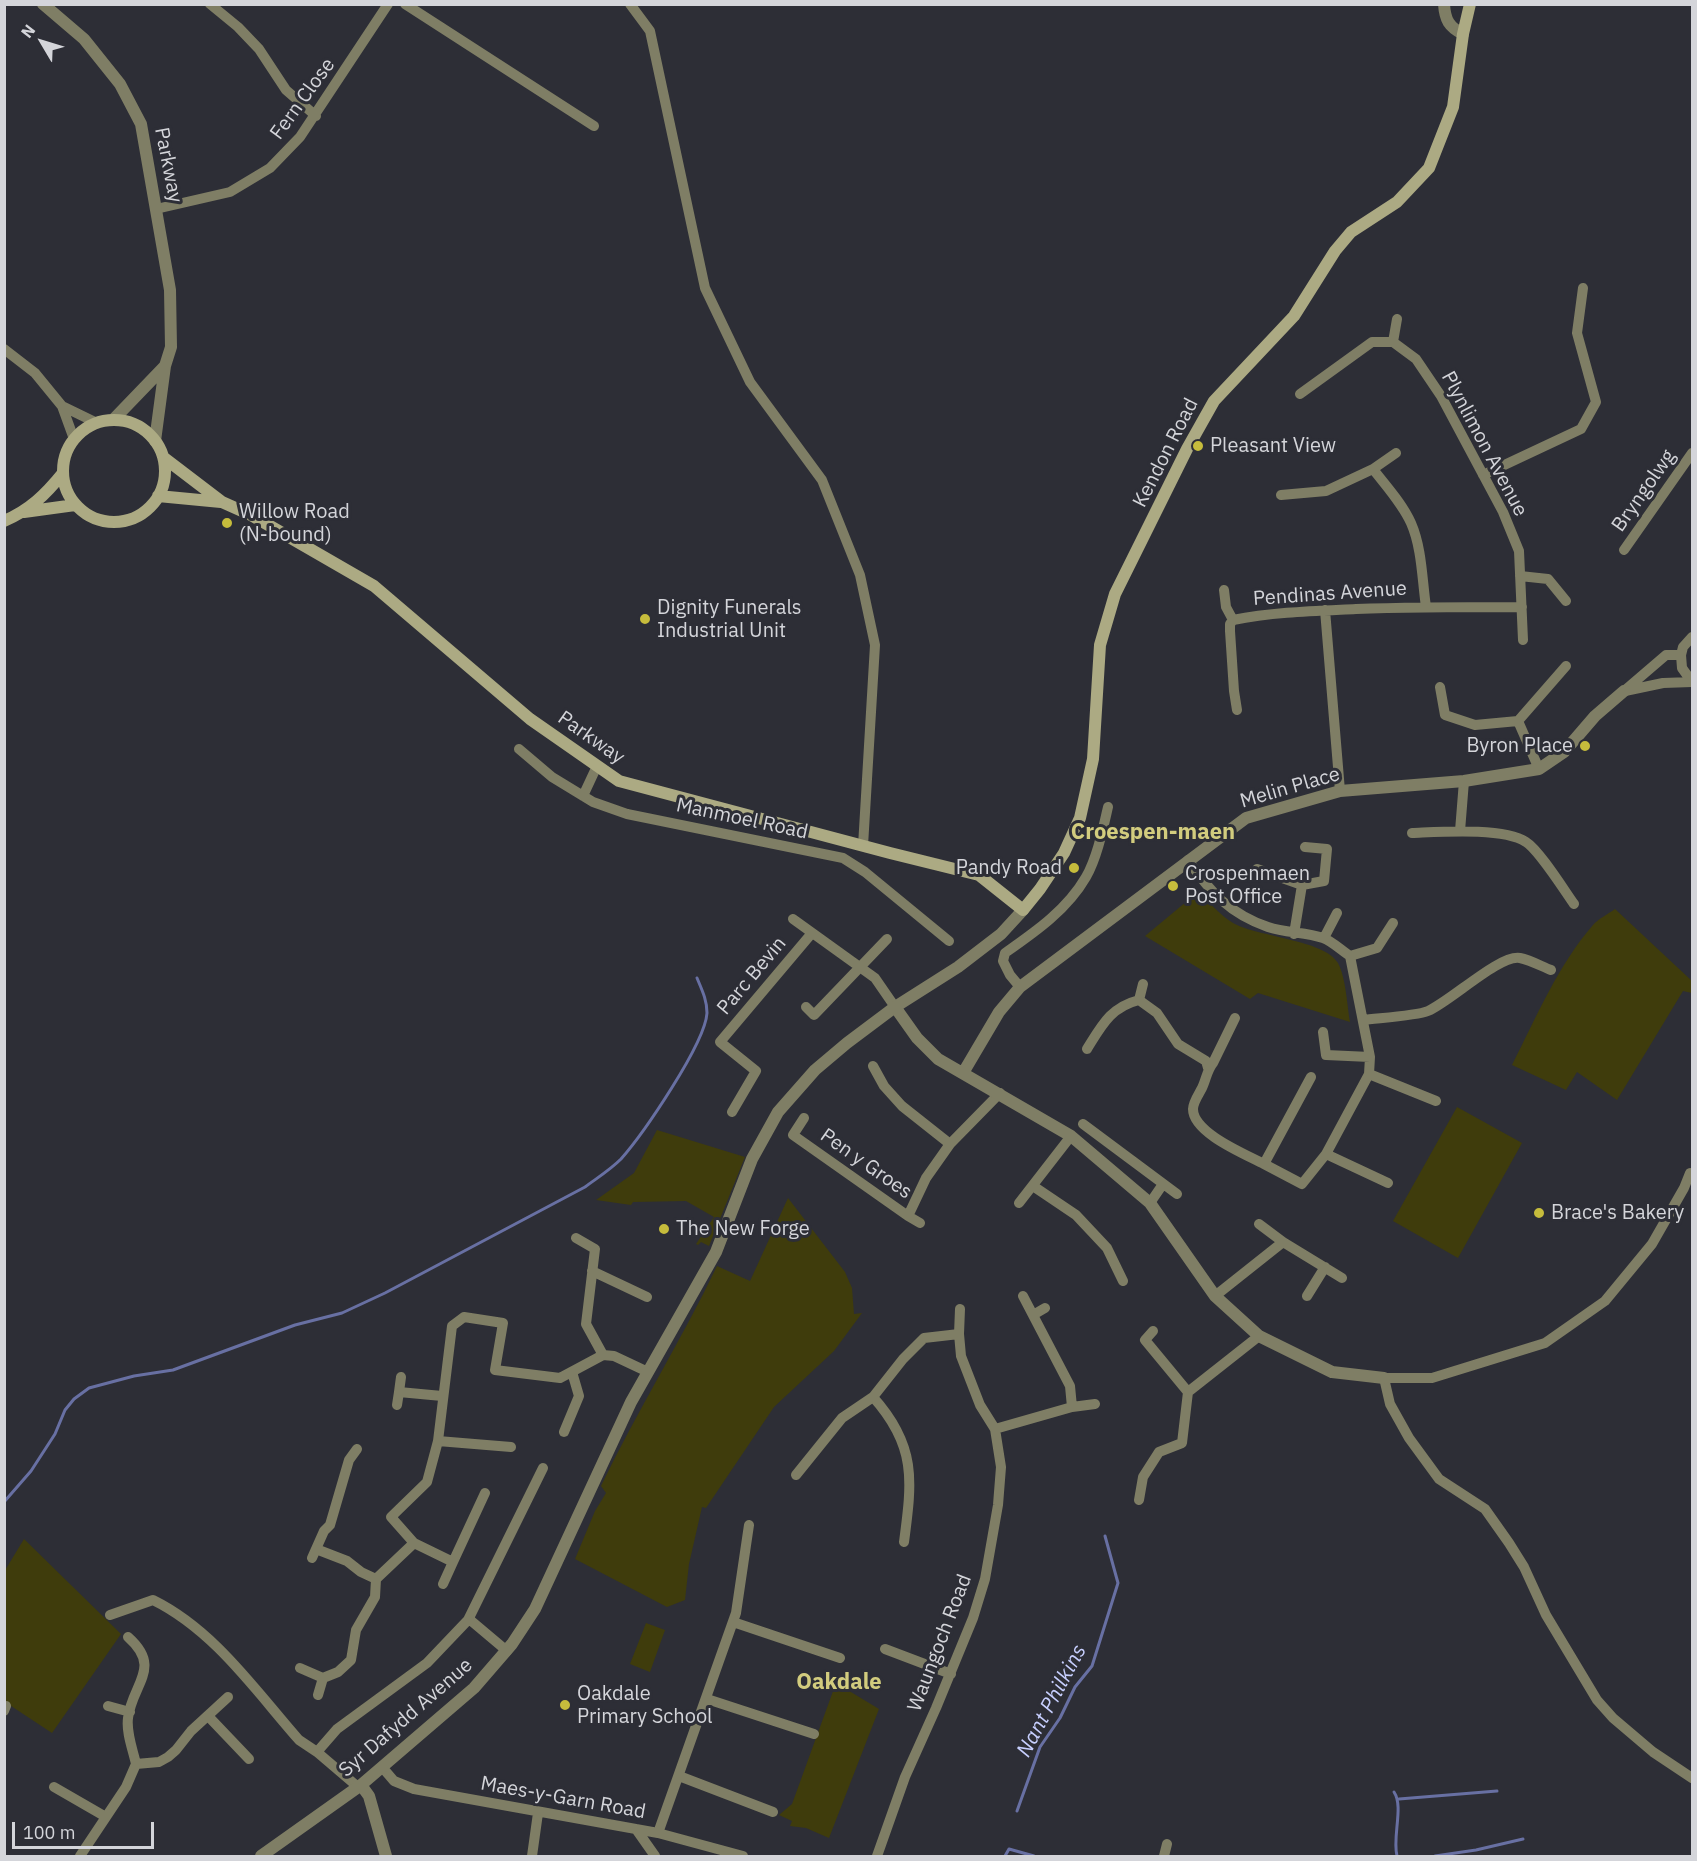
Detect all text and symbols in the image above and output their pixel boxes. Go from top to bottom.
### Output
north arrow [12,12,72,72]
text: N [16,20,39,42]
street label: Fern Close [265,54,341,144]
street label: Parkway [149,125,187,205]
street label: Plynlimon Avenue [1436,367,1532,521]
street label: Kendon Road [1128,394,1204,512]
place label: Pleasant View [1210,434,1336,458]
marker: Pleasant View [1191,439,1205,453]
street label: Bryngolwg [1607,445,1681,537]
place label: Willow Road (N-bound) [239,500,350,547]
marker: Willow Road (N-bound) [220,516,234,530]
street label: Pendinas Avenue [1252,577,1408,611]
place label: Dignity Funerals Industrial Unit [657,596,802,643]
marker: Dignity Funerals Industrial Unit [638,612,652,626]
street label: Parkway [553,706,629,770]
place label: Byron Place [1466,734,1573,758]
marker: Byron Place [1578,739,1592,753]
street label: Melin Place [1237,762,1343,814]
street label: Manmoel Road [674,793,810,845]
district label: Croespen-maen [1071,820,1235,846]
place label: Pandy Road [956,856,1062,880]
marker: Pandy Road [1067,861,1081,875]
place label: Crospenmaen Post Office [1185,862,1310,909]
marker: Crospenmaen Post Office [1166,879,1180,893]
street label: Parc Bevin [712,932,792,1020]
street label: Pen y Groes [815,1124,917,1204]
place label: Brace's Bakery [1551,1201,1684,1225]
marker: Brace's Bakery [1532,1206,1546,1220]
place label: The New Forge [676,1217,810,1241]
marker: The New Forge [657,1222,671,1236]
street label: Waungoch Road [903,1571,977,1715]
water label: Nant Philkins [1012,1640,1092,1762]
street label: Syr Dafydd Avenue [334,1653,478,1783]
district label: Oakdale [796,1670,882,1696]
place label: Oakdale Primary School [577,1682,713,1729]
marker: Oakdale Primary School [558,1698,572,1712]
street label: Maes-y-Garn Road [479,1772,647,1824]
scale bar [15,1810,158,1848]
text: 100 m [23,1821,75,1844]

